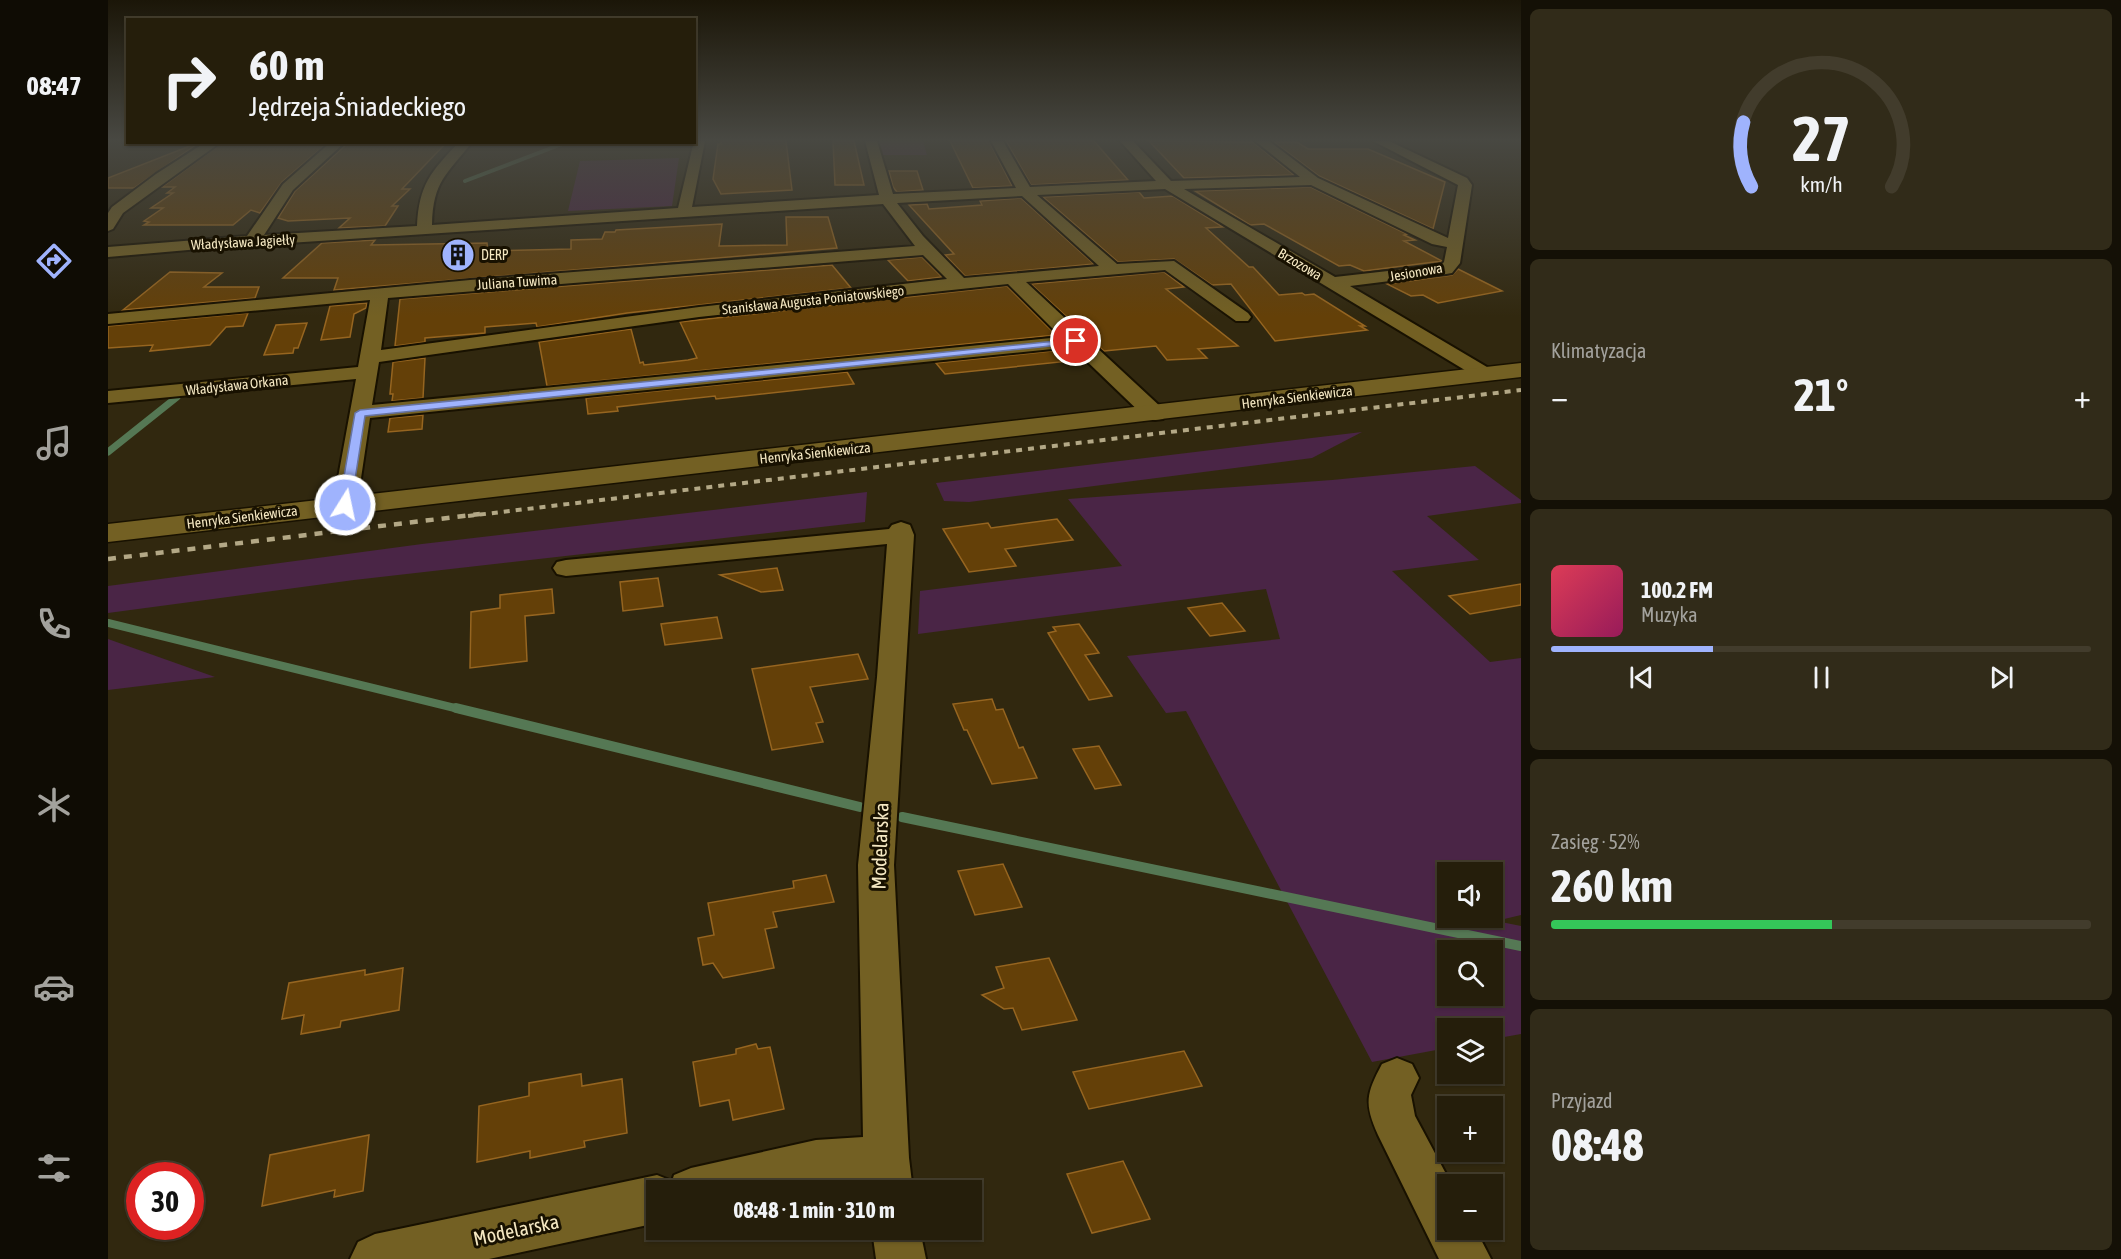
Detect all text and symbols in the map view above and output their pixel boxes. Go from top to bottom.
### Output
text: 60 m [249,41,324,89]
icon: right [150,42,228,120]
text: 08:47 [26,70,82,101]
text: Jędrzeja Śniadeckiego [249,91,466,122]
text: 27 [1792,103,1850,174]
text: km/h [1800,172,1842,197]
street label: Władysława Jagiełły [191,231,296,253]
building icon: DERP [440,237,476,273]
icon: directions [33,240,75,282]
street label: Brzozowa [1275,245,1325,283]
place label: DERP [481,247,509,263]
street label: Jesionowa [1388,259,1444,285]
street label: Juliana Tuwima [476,271,558,293]
street label: Stanisława Augusta Poniatowskiego [721,282,905,318]
pin [1050,315,1101,366]
icon: arrive [1059,324,1092,357]
text: Klimatyzacja [1551,339,1646,362]
text: 21° [1794,369,1848,421]
street label: Władysława Orkana [185,372,289,398]
text: − [1551,377,1568,415]
text: + [2074,377,2091,415]
street label: Henryka Sienkiewicza [1241,382,1353,412]
icon: music [33,422,75,464]
street label: Henryka Sienkiewicza [759,439,871,467]
position arrow [313,473,377,537]
street label: Henryka Sienkiewicza [186,502,298,532]
text: 100.2 FM [1641,577,1713,603]
icon: phone [33,603,75,645]
text: Muzyka [1641,603,1698,626]
icon: previous [1625,661,1658,694]
icon: pause [1805,661,1838,694]
icon: next [1985,661,2018,694]
icon: climate [33,784,75,826]
street label: Modelarska [866,802,893,890]
text: Zasięg · 52% [1551,830,1640,853]
text: 260 km [1551,860,1673,912]
map controls [1437,862,1503,1240]
button: sound [1437,862,1503,928]
button: search [1437,940,1503,1006]
icon: car [33,966,75,1008]
button: layers [1437,1018,1503,1084]
text: Przyjazd [1551,1089,1613,1112]
button: + [1437,1096,1503,1162]
text: 08:48 [1551,1119,1644,1171]
icon: filters [33,1147,75,1189]
speed limit sign: 30 [126,1162,204,1240]
button: − [1437,1174,1503,1240]
text: 08:48 · 1 min · 310 m [733,1197,895,1223]
street label: Modelarska [471,1209,561,1250]

